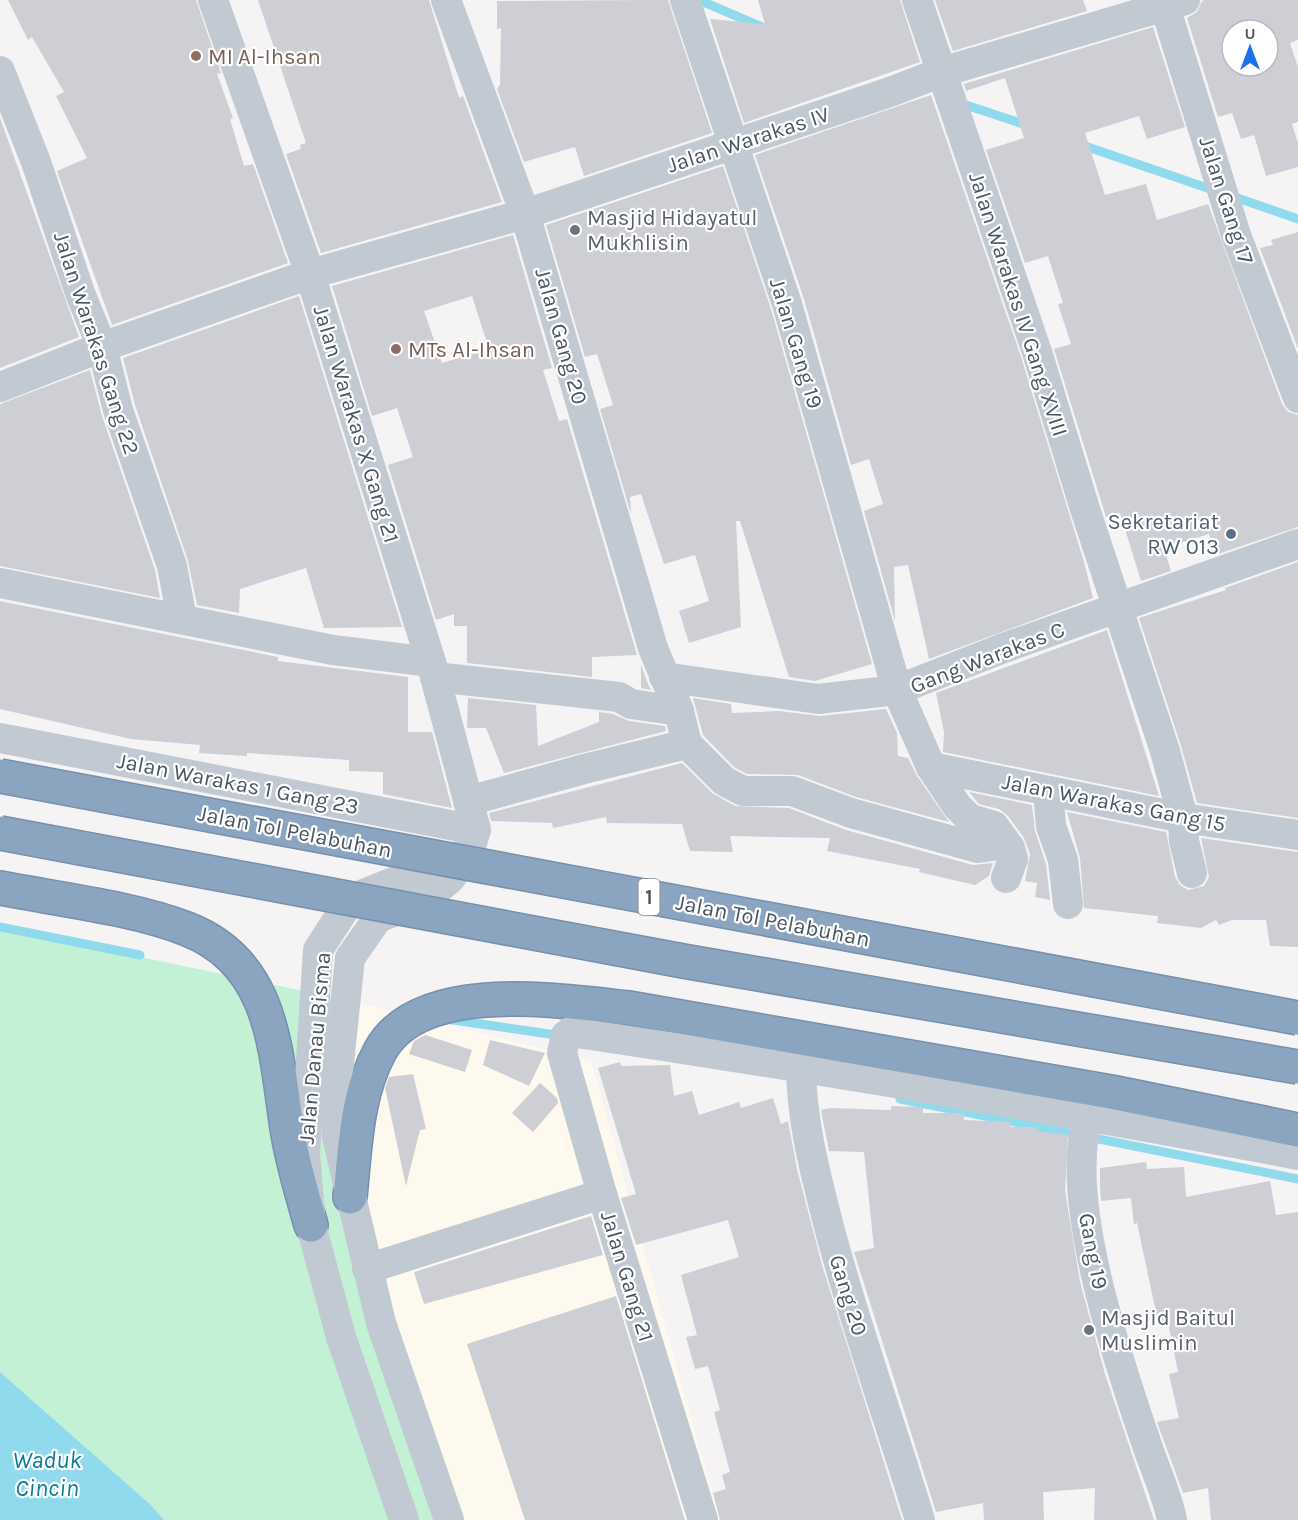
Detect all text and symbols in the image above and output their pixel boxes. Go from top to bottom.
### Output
north arrow [1220,18,1280,78]
text: U [1244,24,1256,43]
place label: MI Al-Ihsan [208,44,321,70]
marker: MI Al-Ihsan [189,49,203,63]
street label: Jalan Warakas IV [664,102,833,178]
street label: Jalan Gang 17 [1193,133,1259,267]
street label: Jalan Warakas IV Gang XVIII [963,169,1073,440]
place label: Masjid Hidayatul Mukhlisin [587,205,758,256]
marker: Masjid Hidayatul Mukhlisin [568,223,582,237]
street label: Jalan Warakas Gang 22 [48,229,144,458]
street label: Jalan Gang 20 [529,265,593,408]
street label: Jalan Gang 19 [764,275,828,412]
street label: Jalan Warakas X Gang 21 [308,302,405,546]
place label: MTs Al-Ihsan [408,337,535,363]
marker: MTs Al-Ihsan [389,342,403,356]
place label: Sekretariat RW 013 [1107,509,1219,560]
marker: Sekretariat RW 013 [1224,527,1238,541]
street label: Gang Warakas C [907,617,1068,699]
street label: Jalan Warakas 1 Gang 23 [115,748,361,820]
street label: Jalan Warakas Gang 15 [1000,769,1228,837]
street label: Jalan Tol Pelabuhan [196,800,394,864]
road number: 1 [638,879,660,915]
street label: Jalan Tol Pelabuhan [674,889,872,953]
street label: Jalan Danau Bisma [294,951,336,1145]
street label: Jalan Gang 21 [595,1208,659,1345]
street label: Gang 19 [1073,1211,1113,1292]
street label: Gang 20 [823,1252,873,1339]
place label: Masjid Baitul Muslimin [1101,1305,1235,1356]
marker: Masjid Baitul Muslimin [1082,1323,1096,1337]
water label: Waduk Cincin [13,1446,82,1502]

